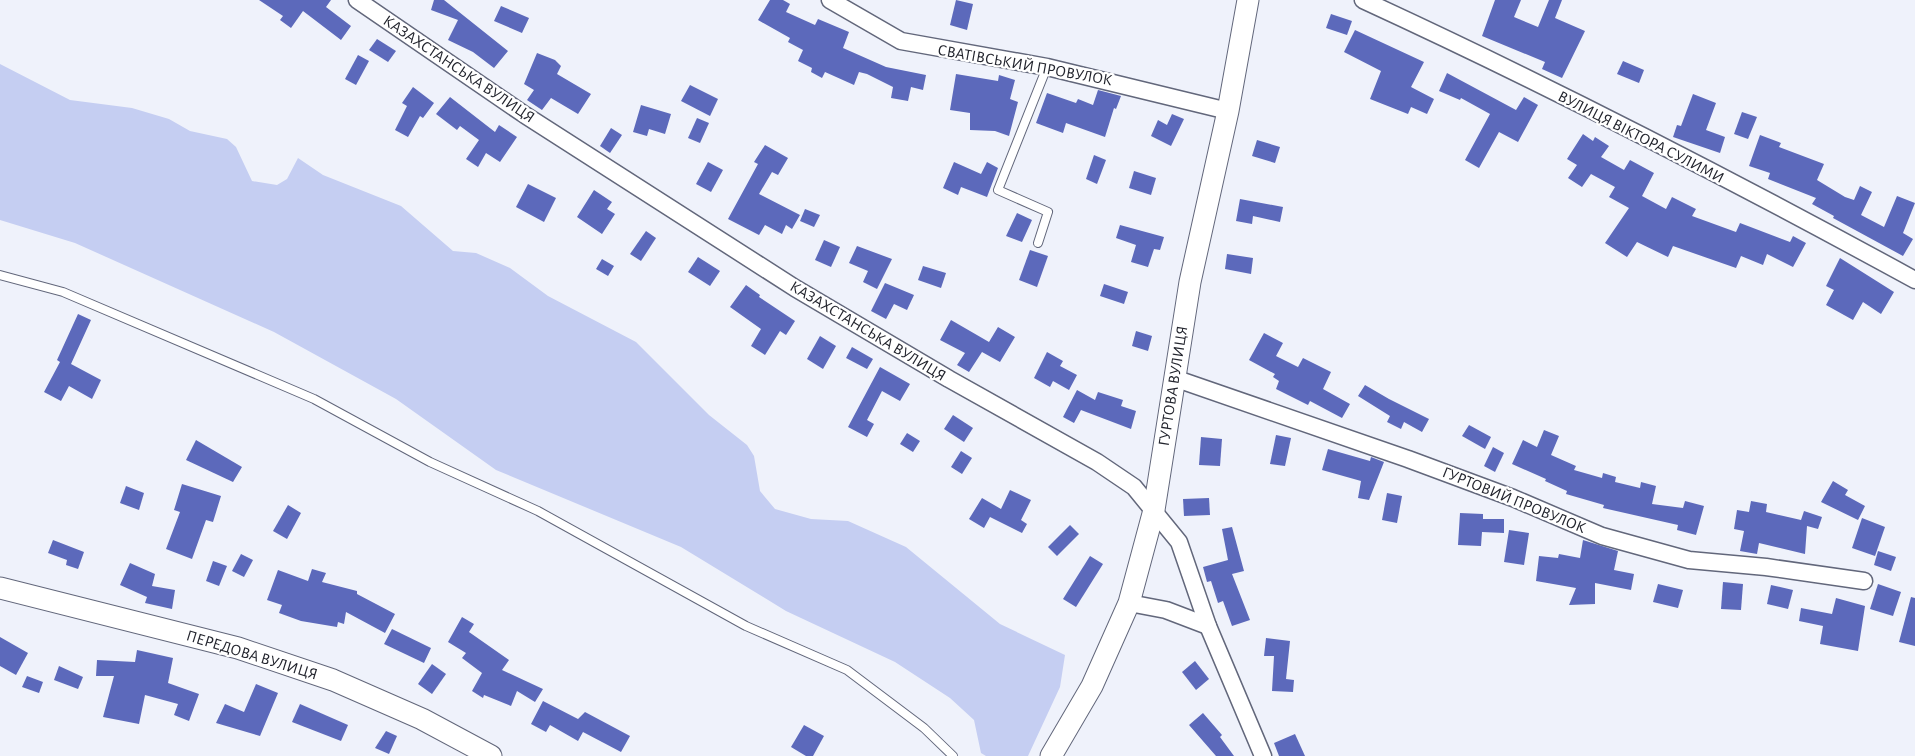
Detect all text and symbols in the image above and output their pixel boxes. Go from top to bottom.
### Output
street label: КАЗАХСТАНСЬКА ВУЛИЦЯ [380,12,538,126]
street label: СВАТІВСЬКИЙ ПРОВУЛОК [937,41,1114,88]
street label: ВУЛИЦЯ ВІКТОРА СУЛИМИ [1555,88,1727,186]
street label: КАЗАХСТАНСЬКА ВУЛИЦЯ [787,278,949,384]
street label: ГУРТОВА ВУЛИЦЯ [1156,325,1190,447]
street label: ГУРТОВИЙ ПРОВУЛОК [1440,463,1588,536]
street label: ПЕРЕДОВА ВУЛИЦЯ [184,627,320,683]

